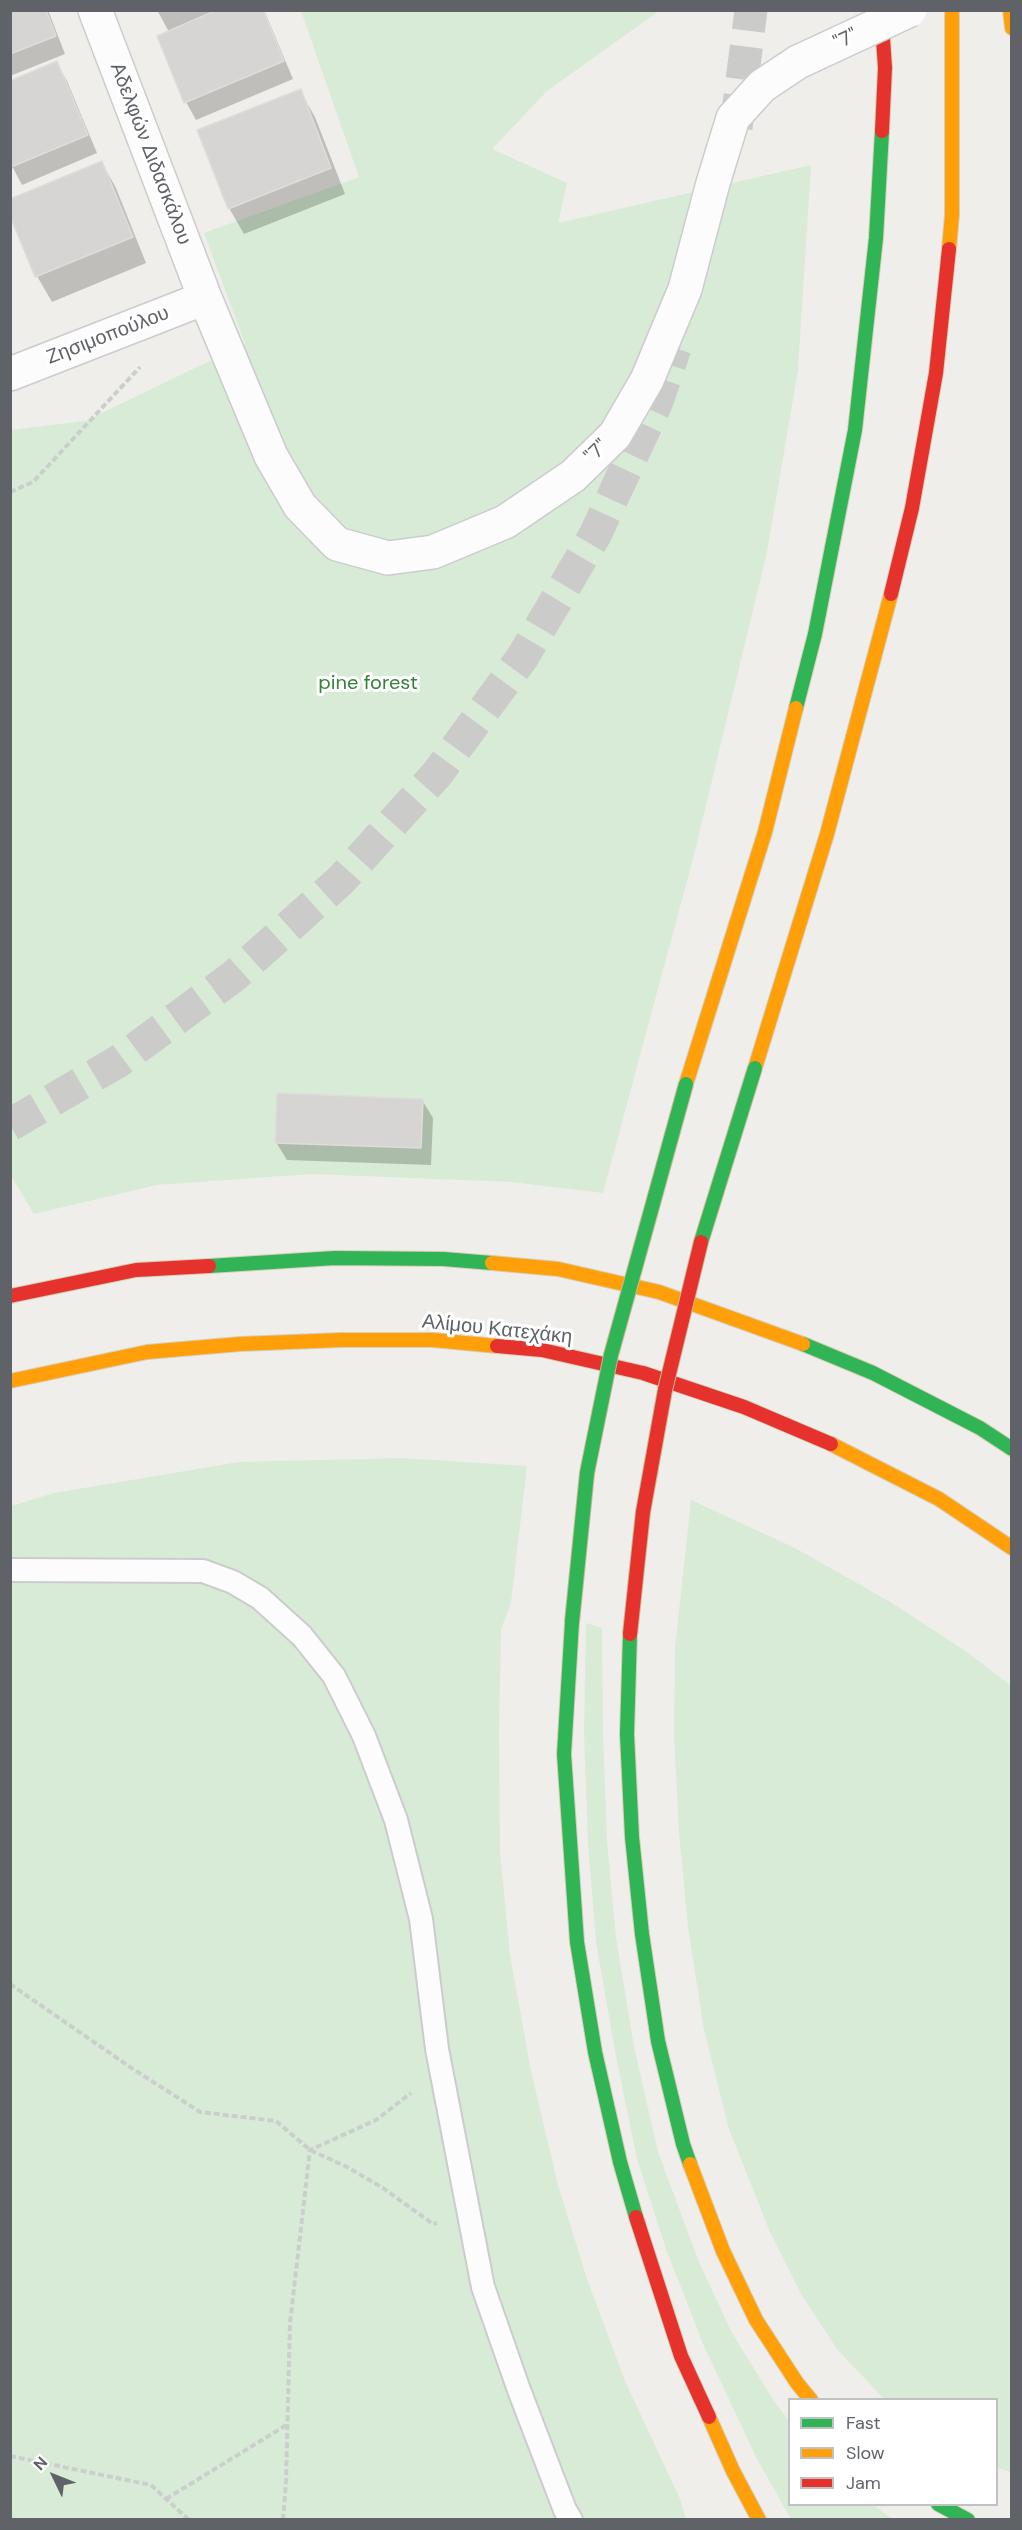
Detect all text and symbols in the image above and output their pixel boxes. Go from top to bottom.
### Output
street label: "7" [830,24,862,56]
street label: Αδελφών Διδασκάλου [104,60,196,248]
street label: Ζησιμοπούλου [43,302,173,370]
street label: "7" [580,435,614,469]
park label: pine forest [318,672,418,696]
street label: Αλίμου Κατεχάκη [421,1310,573,1350]
legend [788,2398,998,2506]
text: Fast [846,2411,881,2435]
text: Slow [846,2441,885,2465]
north arrow [24,2446,84,2506]
text: N [29,2452,52,2475]
text: Jam [846,2471,881,2495]

